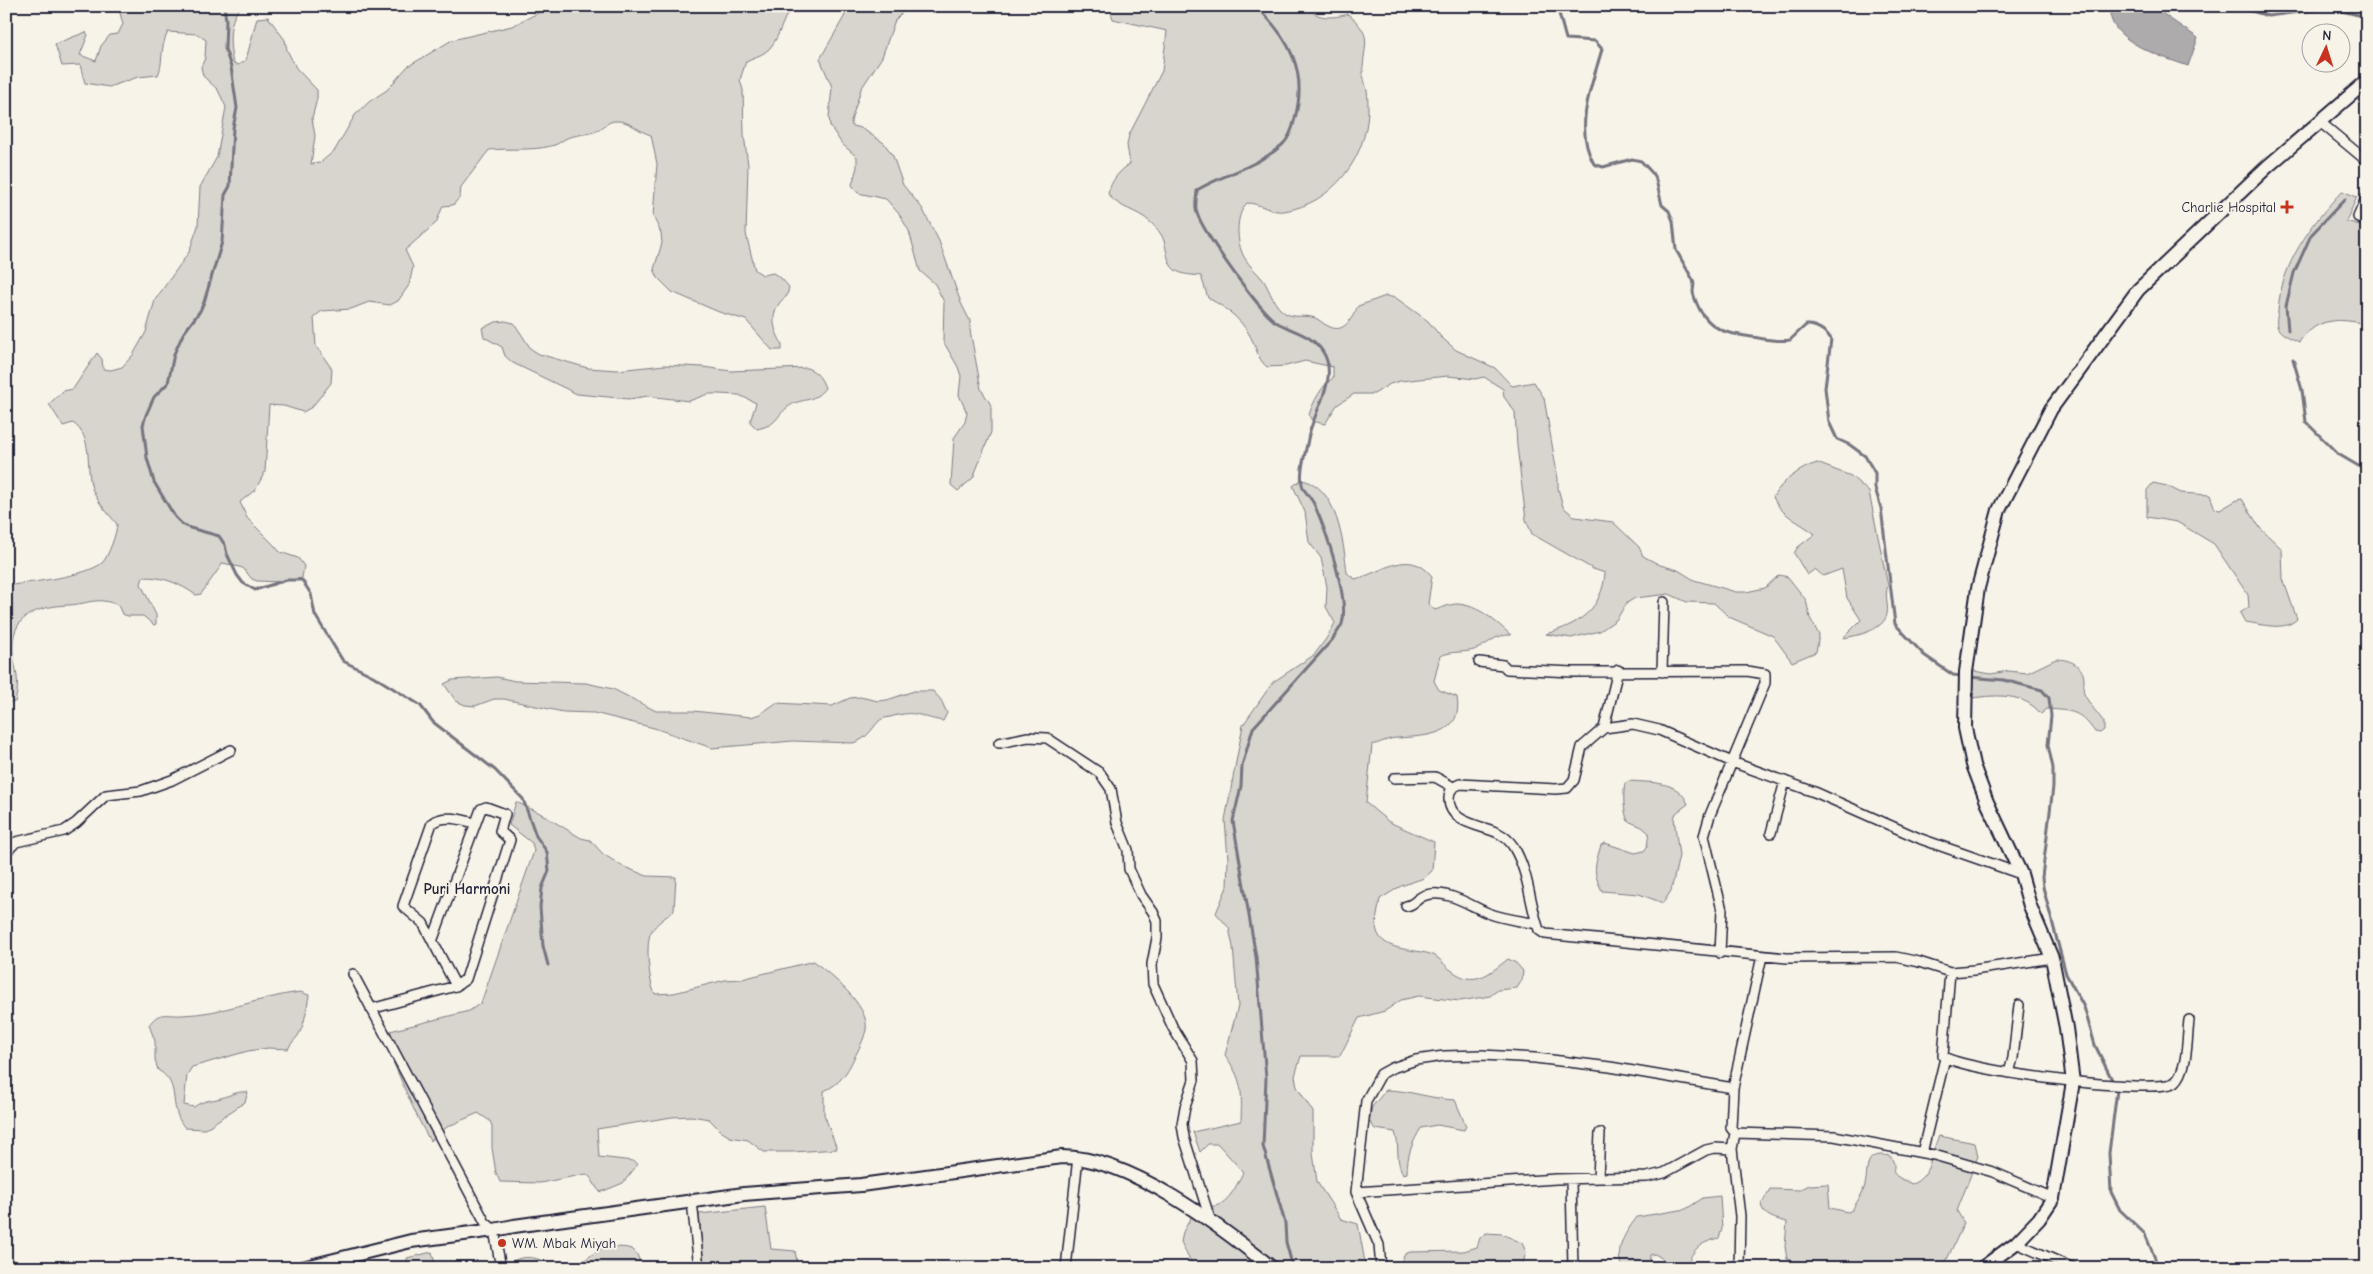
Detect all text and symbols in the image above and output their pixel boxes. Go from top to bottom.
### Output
north arrow [2300,22,2350,72]
text: N [2322,27,2332,44]
place label: Charlie Hospital [2181,199,2276,216]
marker: Charlie Hospital [2280,200,2294,214]
district label: Puri Harmoni [424,880,510,898]
place label: WM. Mbak Miyah [512,1235,616,1252]
marker: WM. Mbak Miyah [496,1237,508,1249]

